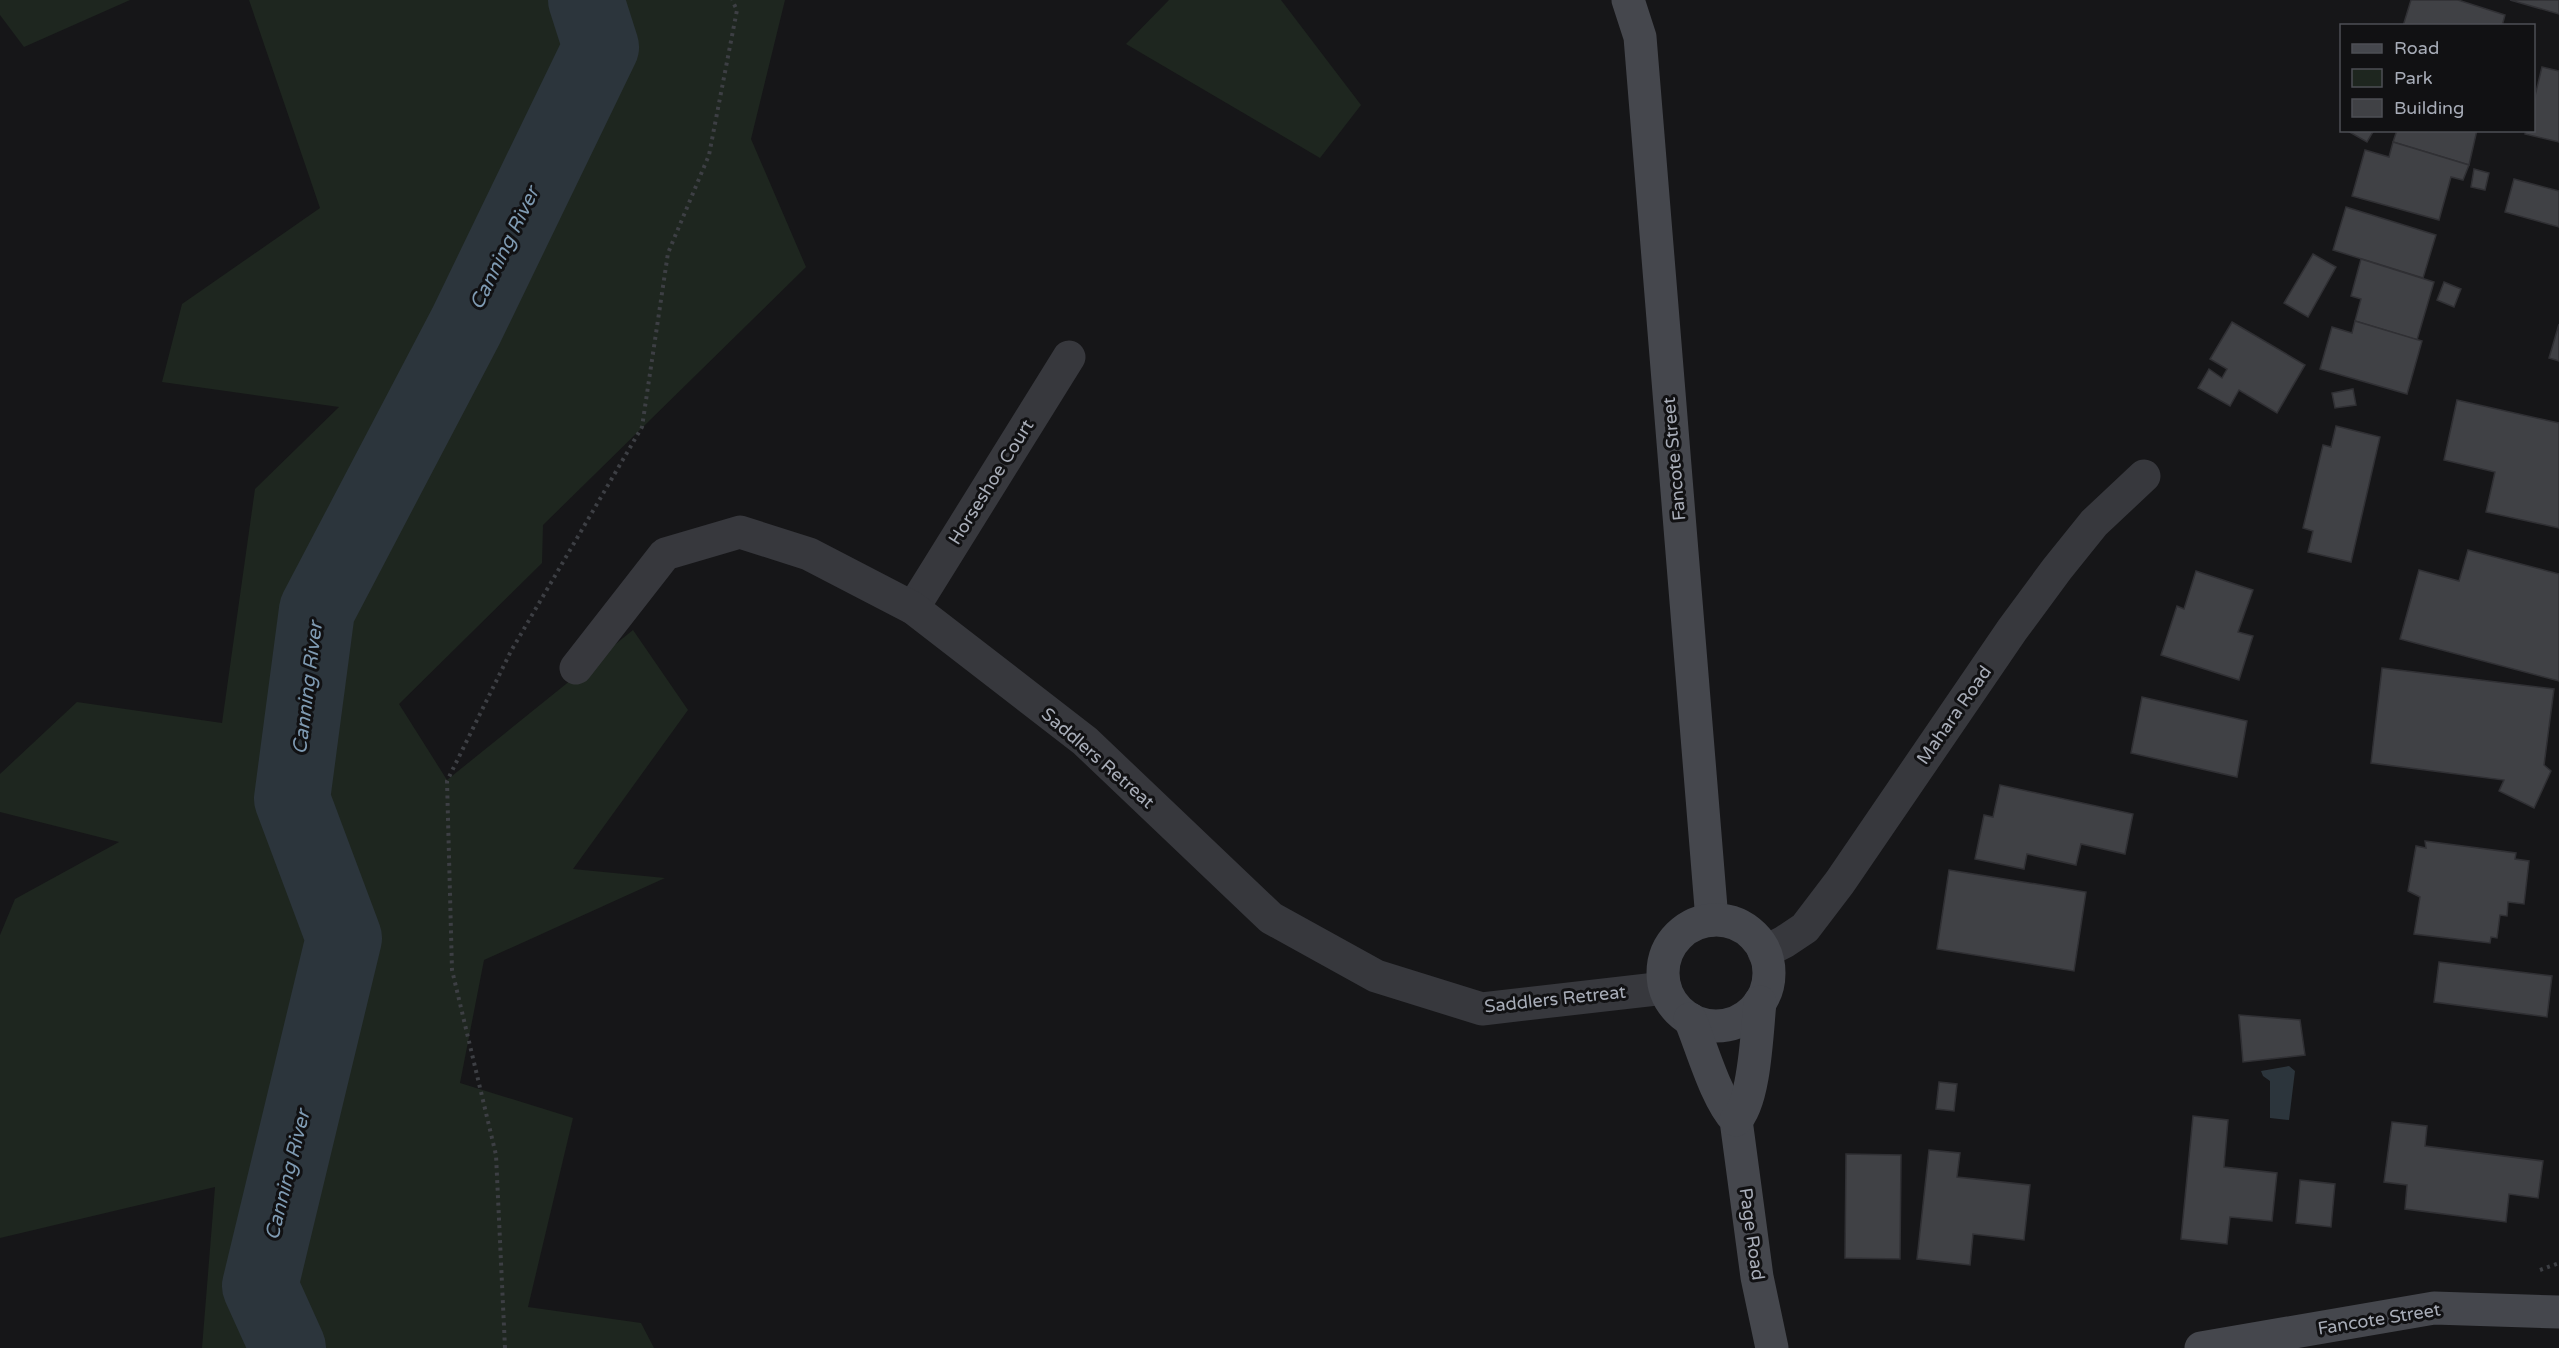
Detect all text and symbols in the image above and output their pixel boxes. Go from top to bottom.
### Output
legend [2340,24,2535,132]
text: Road [2394,37,2439,59]
text: Park [2394,67,2433,89]
text: Building [2394,97,2464,119]
water label: Canning River [465,181,546,314]
street label: Fancote Street [1658,396,1690,522]
street label: Horseshoe Court [944,415,1038,549]
water label: Canning River [288,618,328,756]
street label: Mahara Road [1912,661,1996,769]
street label: Saddlers Retreat [1037,703,1159,813]
street label: Saddlers Retreat [1483,981,1627,1017]
water label: Canning River [260,1105,316,1243]
street label: Page Road [1735,1186,1769,1282]
street label: Fancote Street [2316,1298,2442,1340]

